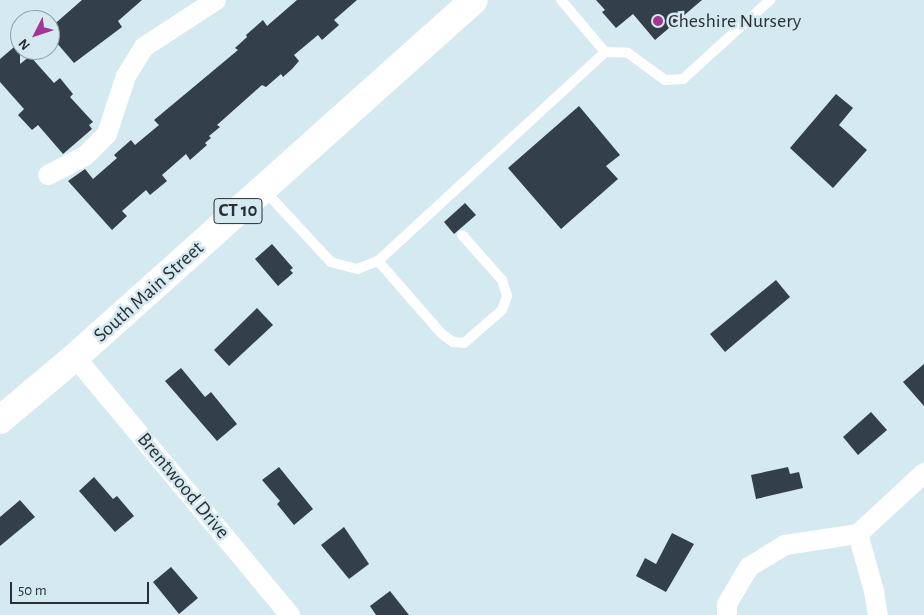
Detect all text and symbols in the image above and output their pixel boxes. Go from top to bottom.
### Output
place label: Cheshire Nursery [668,9,801,33]
north arrow [10,10,60,60]
marker: Cheshire Nursery [652,15,664,27]
text: N [16,36,33,52]
road number: CT 10 [213,195,263,228]
street label: South Main Street [89,236,209,348]
street label: Brentwood Drive [132,428,234,544]
scale bar [12,572,151,604]
text: 50 m [18,583,47,598]

